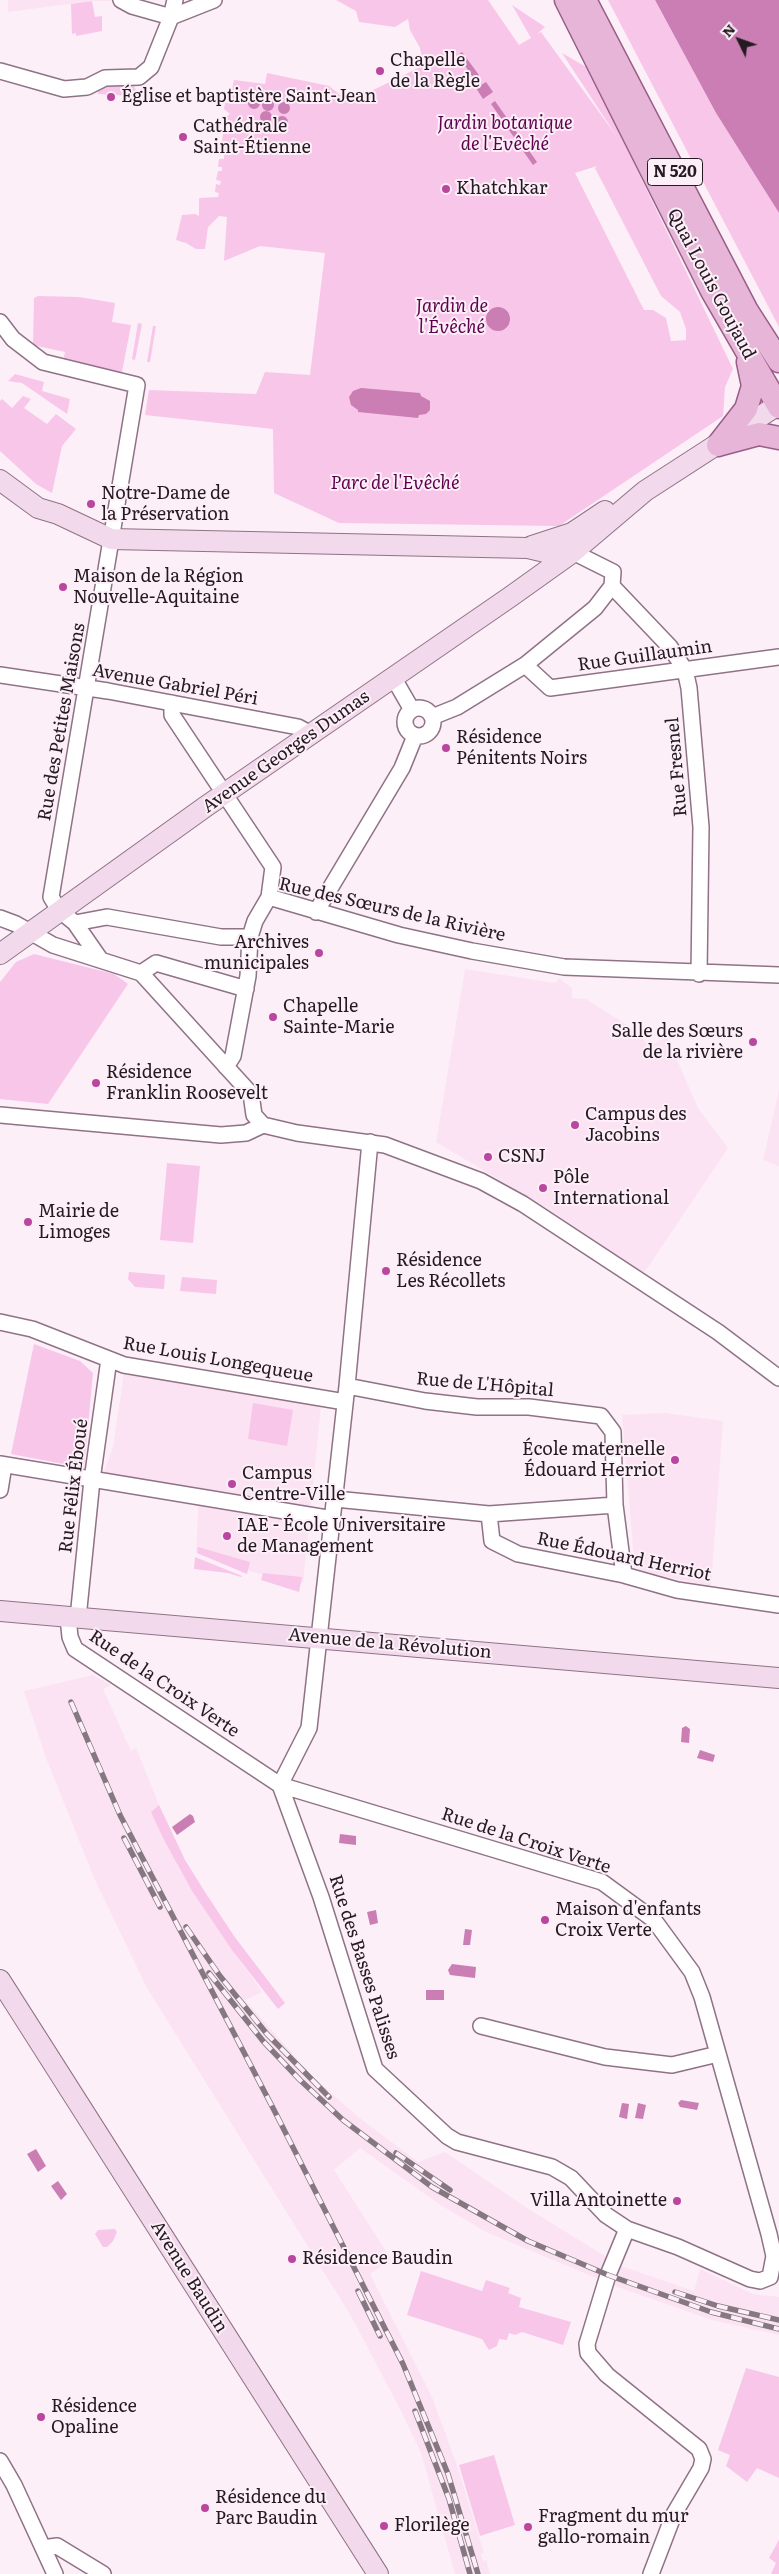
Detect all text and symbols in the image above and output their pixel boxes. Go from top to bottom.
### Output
north arrow [714,15,764,65]
text: N [716,19,739,41]
place label: Chapelle de la Règle [390,50,480,92]
marker: Chapelle de la Règle [374,65,386,77]
place label: Église et baptistère Saint-Jean [121,86,377,108]
marker: Église et baptistère Saint-Jean [105,91,117,103]
park label: Jardin botanique de l'Evêché [437,113,573,156]
place label: Cathédrale Saint-Étienne [193,116,311,158]
marker: Cathédrale Saint-Étienne [177,131,189,143]
road number: N 520 [648,158,702,186]
place label: Khatchkar [456,178,548,200]
marker: Khatchkar [440,183,452,195]
street label: Quai Louis Goujaud [662,205,760,363]
park label: Jardin de l'Évêché [416,296,488,338]
park label: Parc de l'Evêché [331,473,459,495]
place label: Notre-Dame de la Préservation [101,483,230,526]
marker: Notre-Dame de la Préservation [85,498,97,510]
place label: Maison de la Région Nouvelle-Aquitaine [73,566,244,608]
marker: Maison de la Région Nouvelle-Aquitaine [57,581,69,593]
street label: Rue des Petites Maisons [34,621,90,823]
street label: Rue Guillaumin [576,636,714,676]
street label: Avenue Gabriel Péri [90,660,260,710]
street label: Avenue Georges Dumas [198,686,374,818]
street label: Rue Fresnel [662,716,692,818]
place label: Résidence Pénitents Noirs [456,727,587,770]
marker: Résidence Pénitents Noirs [440,742,452,754]
street label: Rue des Sœurs de la Rivière [277,873,507,947]
place label: Archives municipales [204,932,309,974]
marker: Archives municipales [313,947,325,959]
place label: Chapelle Sainte-Marie [283,996,395,1038]
marker: Chapelle Sainte-Marie [267,1011,279,1023]
place label: Salle des Sœurs de la rivière [611,1021,743,1064]
marker: Salle des Sœurs de la rivière [747,1036,759,1048]
place label: Résidence Franklin Roosevelt [106,1062,268,1104]
marker: Résidence Franklin Roosevelt [90,1077,102,1089]
place label: Campus des Jacobins [585,1104,686,1146]
marker: Campus des Jacobins [569,1119,581,1131]
place label: CSNJ [498,1146,546,1168]
marker: CSNJ [482,1151,494,1163]
place label: Pôle International [553,1167,669,1210]
marker: Pôle International [537,1182,549,1194]
place label: Mairie de Limoges [38,1201,119,1244]
marker: Mairie de Limoges [22,1216,34,1228]
place label: Résidence Les Récollets [396,1250,505,1292]
marker: Résidence Les Récollets [380,1265,392,1277]
street label: Rue Louis Longequeue [121,1333,315,1387]
street label: Rue de L'Hôpital [415,1368,555,1402]
street label: Rue Félix Éboué [55,1418,93,1554]
place label: École maternelle Édouard Herriot [522,1439,665,1482]
marker: École maternelle Édouard Herriot [669,1454,681,1466]
place label: Campus Centre-Ville [242,1463,345,1506]
marker: Campus Centre-Ville [226,1478,238,1490]
place label: IAE - École Universitaire de Management [237,1515,446,1558]
street label: Rue Édouard Herriot [535,1528,713,1586]
marker: IAE - École Universitaire de Management [221,1530,233,1542]
street label: Avenue de la Révolution [287,1624,493,1664]
street label: Rue de la Croix Verte [85,1626,243,1742]
street label: Rue de la Croix Verte [439,1803,613,1879]
street label: Rue des Basses Palisses [324,1872,404,2062]
place label: Maison d'enfants Croix Verte [555,1899,701,1942]
marker: Maison d'enfants Croix Verte [539,1914,551,1926]
place label: Villa Antoinette [530,2190,667,2212]
marker: Villa Antoinette [671,2195,683,2207]
street label: Avenue Baudin [146,2217,232,2337]
place label: Résidence Baudin [302,2248,453,2270]
marker: Résidence Baudin [286,2253,298,2265]
place label: Résidence Opaline [51,2396,137,2438]
marker: Résidence Opaline [35,2411,47,2423]
place label: Résidence du Parc Baudin [215,2487,327,2530]
marker: Résidence du Parc Baudin [199,2502,211,2514]
place label: Fragment du mur gallo-romain [538,2506,688,2548]
place label: Florilège [394,2515,470,2537]
marker: Florilège [378,2520,390,2532]
marker: Fragment du mur gallo-romain [522,2521,534,2533]

